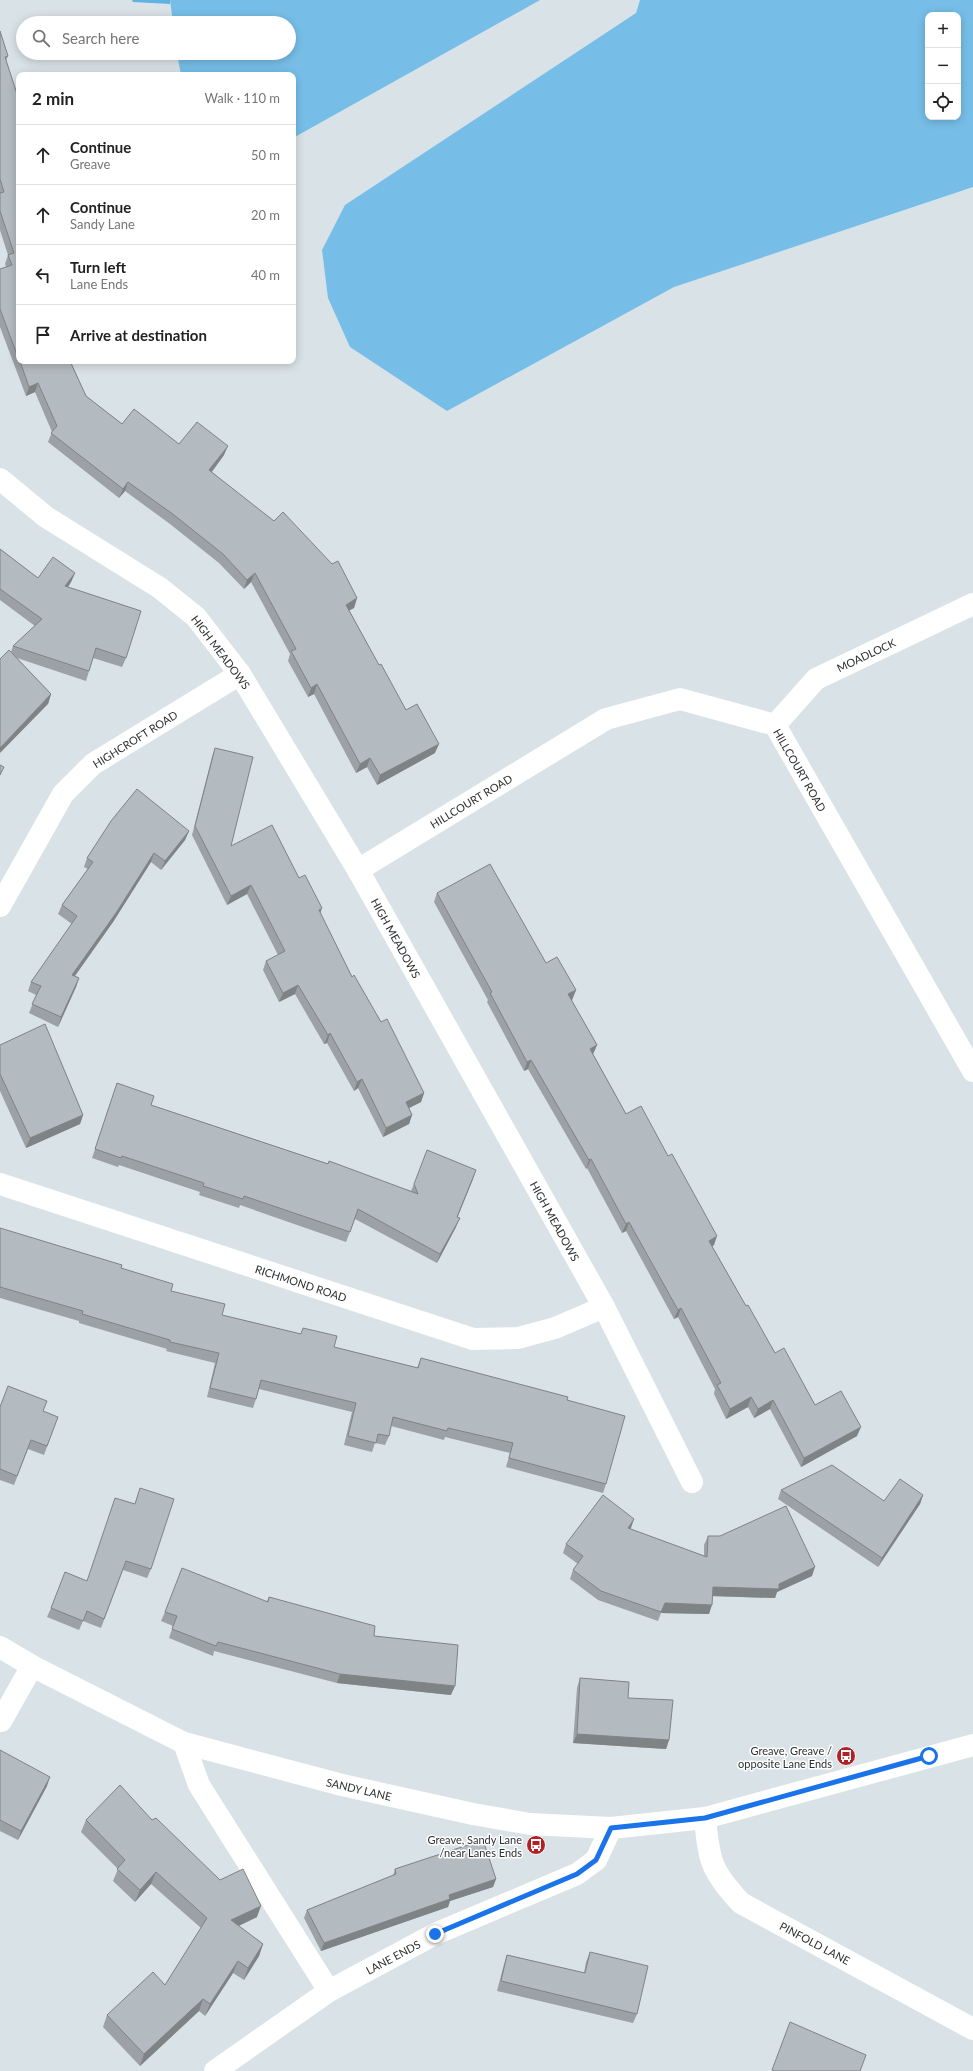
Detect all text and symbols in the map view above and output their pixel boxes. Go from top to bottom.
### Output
map controls [925,12,961,120]
button: + [925,12,961,48]
search box [16,16,296,60]
icon: search [30,27,52,49]
text: Search here [62,29,139,47]
button: − [925,48,961,84]
button: locate [925,84,961,120]
text: 2 min [32,88,74,109]
text: Walk · 110 m [204,90,280,106]
text: Continue [70,138,131,156]
icon: ahead [32,144,54,166]
text: 50 m [251,147,280,163]
text: Greave [70,156,110,172]
text: Continue [70,198,131,216]
icon: ahead [32,204,54,226]
text: 20 m [251,207,280,223]
text: Sandy Lane [70,216,135,232]
text: Turn left [70,258,126,276]
icon: left [32,264,54,286]
text: 40 m [251,267,280,283]
text: Lane Ends [70,276,128,292]
icon: arrive [32,324,54,346]
text: Arrive at destination [70,326,207,344]
street label: HIGH MEADOWS [189,613,253,692]
street label: MOADLOCK [835,635,898,674]
street label: HIGHCROFT ROAD [90,708,180,770]
street label: HILLCOURT ROAD [771,726,829,814]
street label: HILLCOURT ROAD [428,771,514,831]
street label: HIGH MEADOWS [369,896,423,980]
street label: HIGH MEADOWS [528,1179,582,1263]
street label: RICHMOND ROAD [254,1262,348,1304]
place label: Greave, Greave / opposite Lane Ends [738,1744,832,1770]
bus stop icon: Greave, Greave / opposite Lane Ends [835,1745,857,1767]
route start [920,1747,938,1765]
street label: SANDY LANE [325,1775,393,1803]
place label: Greave, Sandy Lane /near Lanes Ends [428,1833,522,1859]
bus stop icon: Greave, Sandy Lane /near Lanes Ends [525,1834,547,1856]
street label: PINFOLD LANE [778,1919,852,1967]
route end [426,1925,444,1943]
street label: LANE ENDS [364,1937,422,1977]

